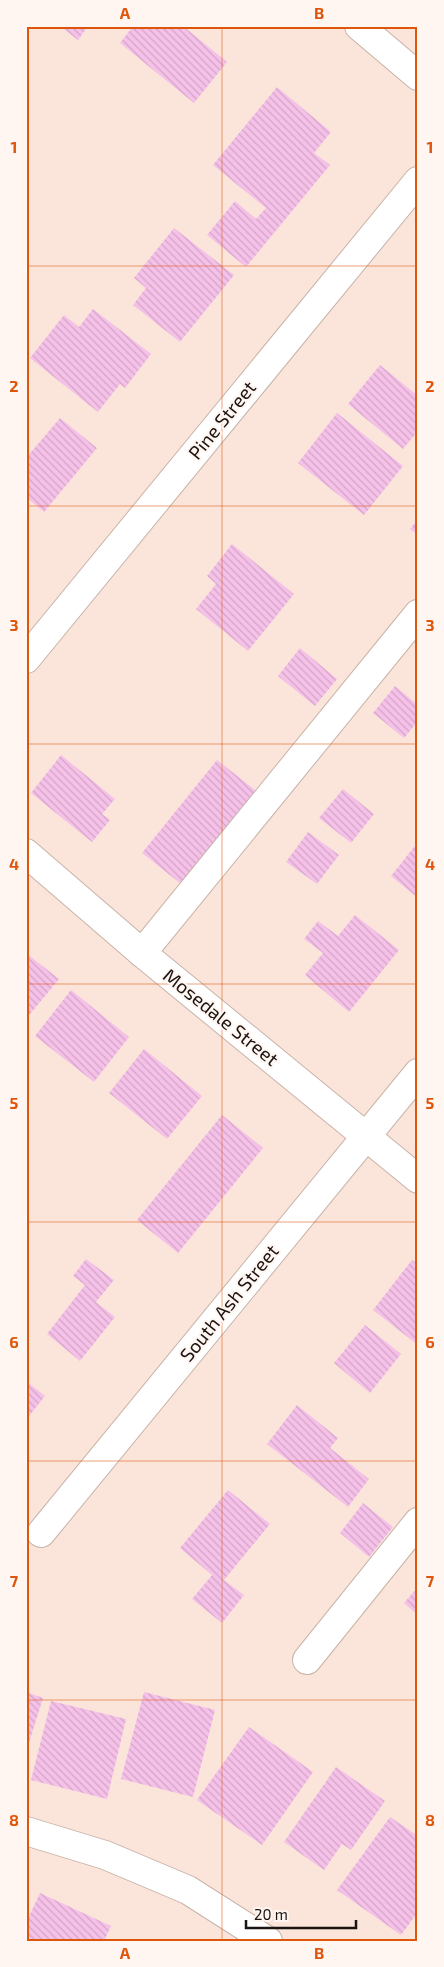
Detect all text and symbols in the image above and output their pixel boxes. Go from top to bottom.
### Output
text: A [120,3,131,22]
text: B [314,3,324,22]
text: 1 [11,137,17,156]
text: 1 [427,137,433,156]
text: 2 [9,376,19,395]
street label: Pine Street [183,376,260,464]
text: 2 [425,376,435,395]
text: 3 [9,615,19,634]
text: 3 [425,615,435,634]
text: 4 [9,854,19,873]
text: 4 [425,854,435,873]
street label: Mosedale Street [159,963,284,1070]
text: 5 [10,1093,19,1112]
text: 5 [426,1093,435,1112]
street label: South Ash Street [174,1240,283,1366]
text: 6 [9,1332,19,1351]
text: 6 [425,1332,435,1351]
text: 7 [10,1571,19,1590]
text: 7 [426,1571,435,1590]
text: 8 [9,1810,19,1829]
text: 8 [425,1810,435,1829]
scale bar [246,1897,356,1929]
text: 20 m [254,1905,288,1923]
text: A [120,1943,131,1962]
text: B [314,1943,324,1962]

